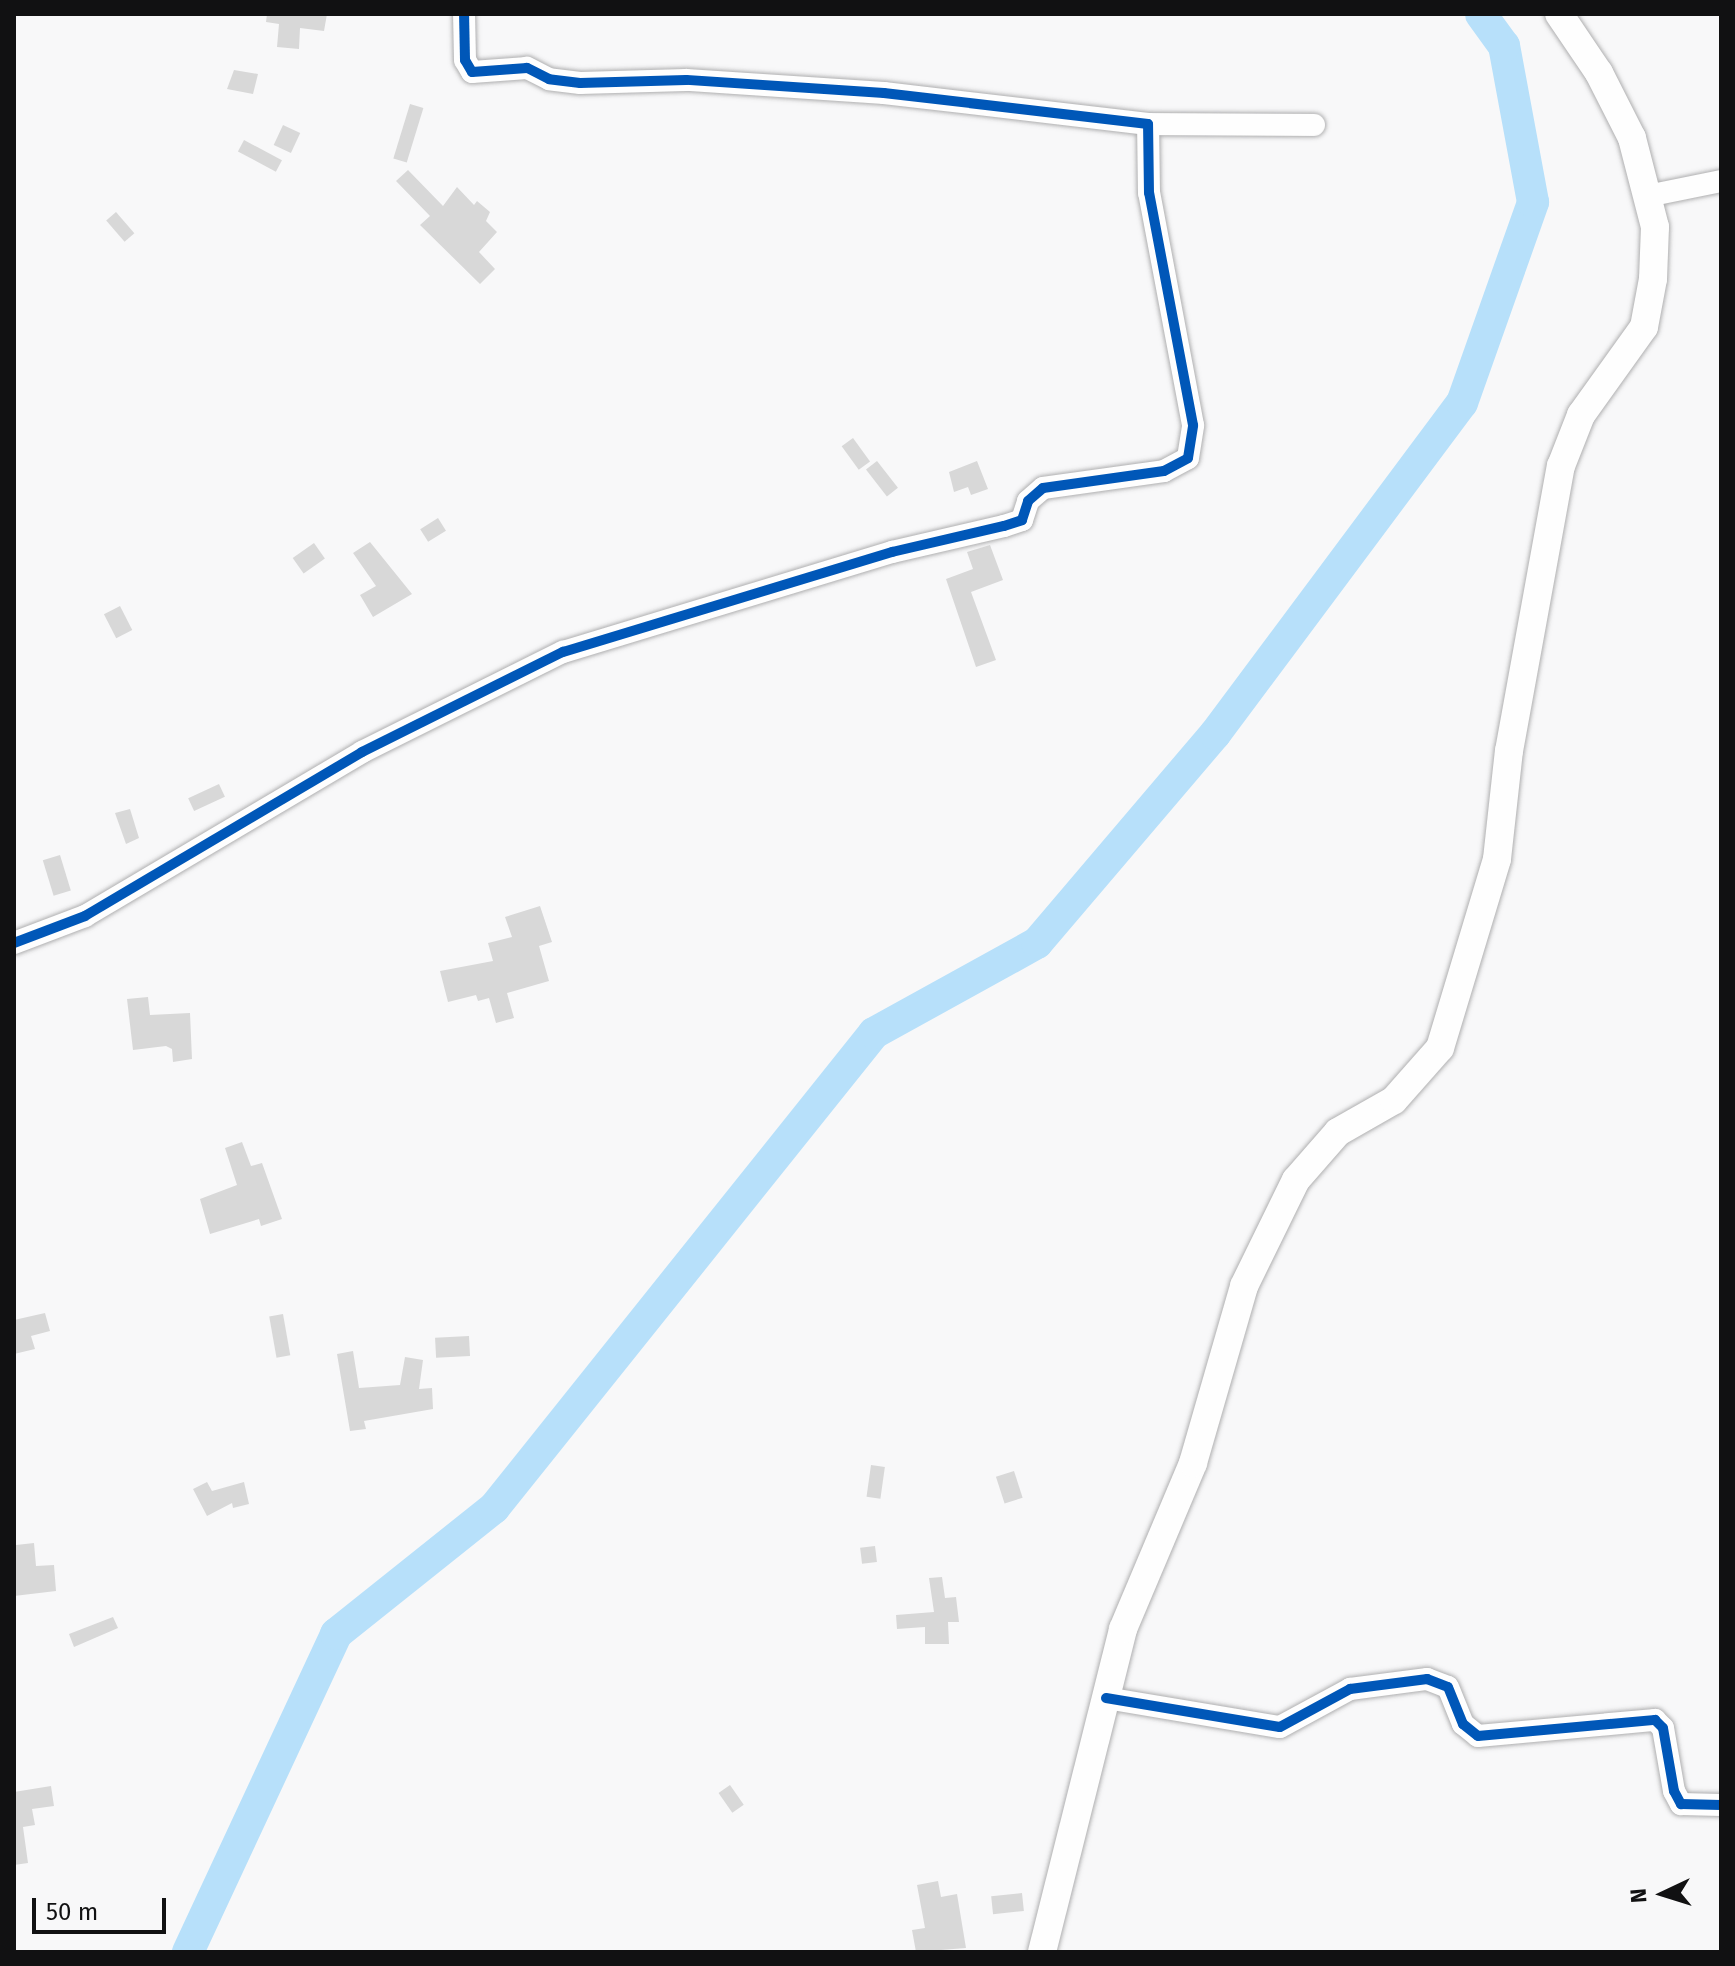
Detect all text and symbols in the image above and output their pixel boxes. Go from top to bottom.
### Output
north arrow [1623,1854,1703,1934]
scale bar [36,1882,170,1932]
text: N [1625,1887,1653,1904]
text: 50 m [46,1898,98,1926]

